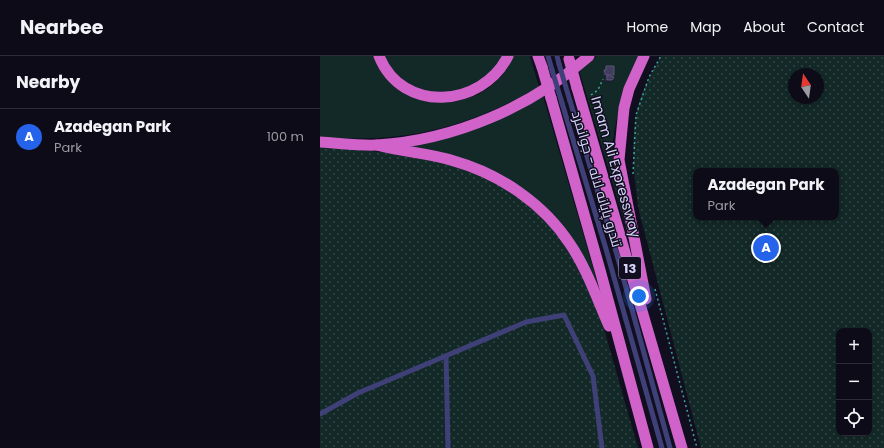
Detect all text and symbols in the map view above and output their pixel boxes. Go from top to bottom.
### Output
text: Nearbee [20,14,103,41]
text: Home [626,17,668,37]
text: Map [690,17,721,37]
text: About [743,17,785,37]
text: Contact [807,17,864,37]
north arrow [788,68,824,104]
text: Nearby [16,70,80,94]
street label: Imam Ali Expressway [586,94,646,240]
street label: تندرو پایانه لاله - جوانمرد [567,108,627,250]
text: Azadegan Park [54,116,171,137]
text: A [24,127,34,146]
text: 100 m [267,127,304,146]
text: Park [54,138,82,157]
popup [693,168,839,220]
text: Azadegan Park [707,174,825,195]
text: Park [707,196,735,215]
pin: A [753,233,779,263]
road number: 13 [619,257,641,279]
your location [629,286,649,306]
map controls [836,328,872,436]
button: + [836,328,872,364]
button: − [836,364,872,400]
button: locate [836,400,872,436]

